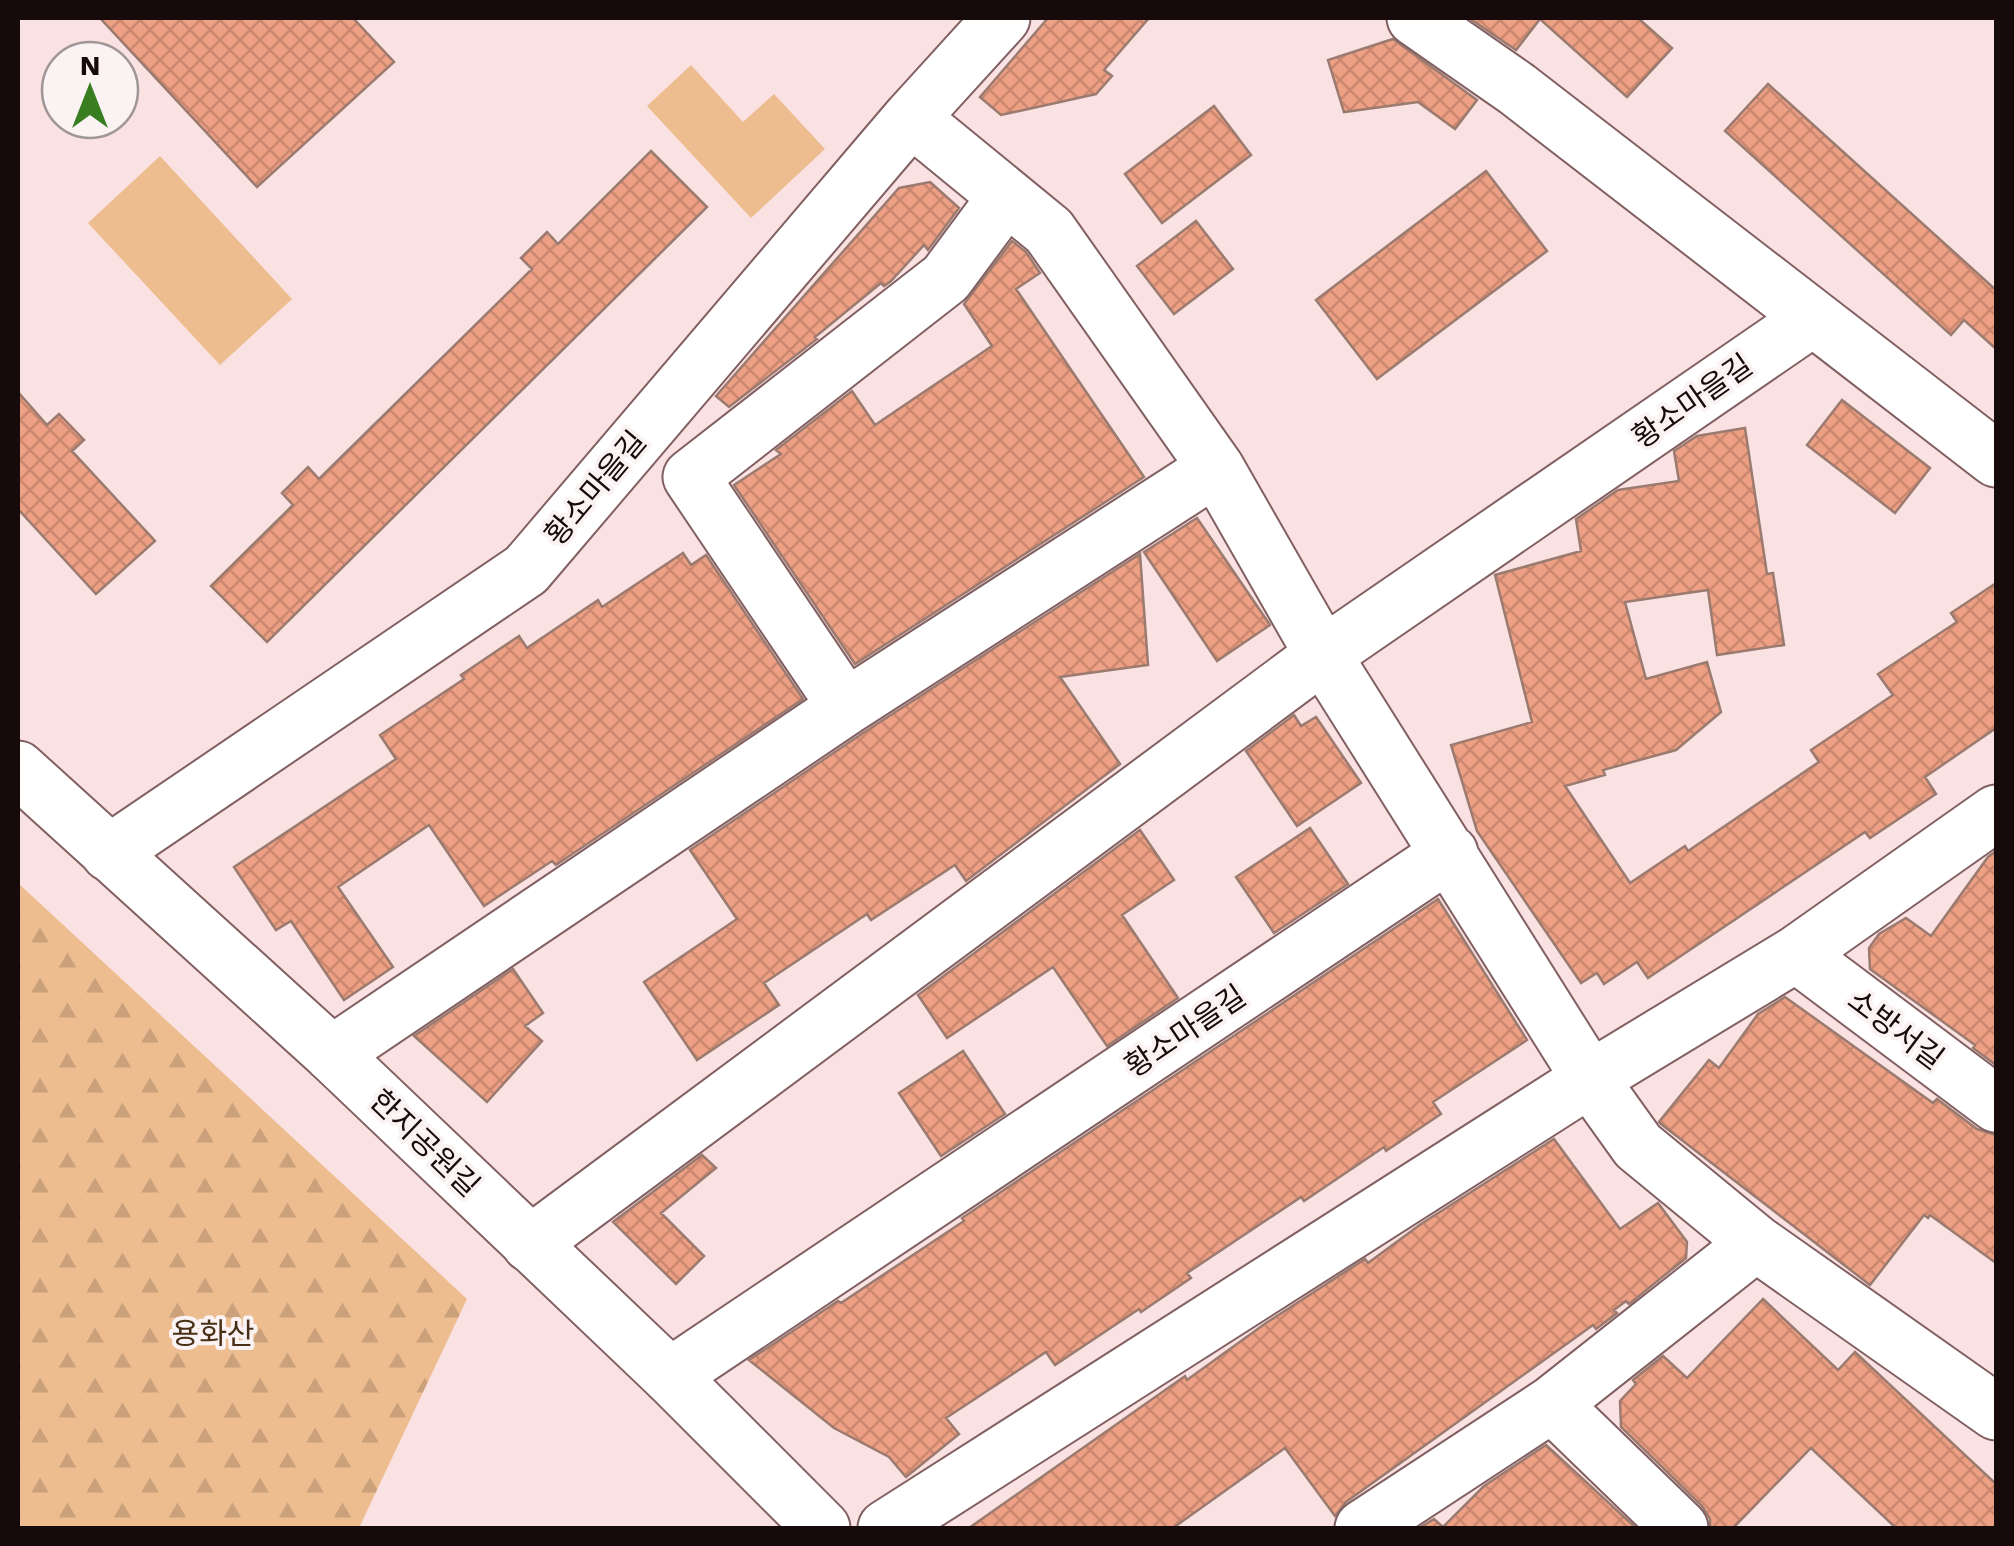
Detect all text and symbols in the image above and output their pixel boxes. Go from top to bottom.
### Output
north arrow [40,40,140,140]
text: N [80,49,100,82]
street label: 황소마을길 [1625,347,1759,455]
street label: 황소마을길 [537,424,653,552]
street label: 황소마을길 [1118,978,1252,1084]
street label: 소방서길 [1841,982,1951,1076]
street label: 한지공원길 [363,1082,487,1204]
park label: 용화산 [172,1316,254,1351]

